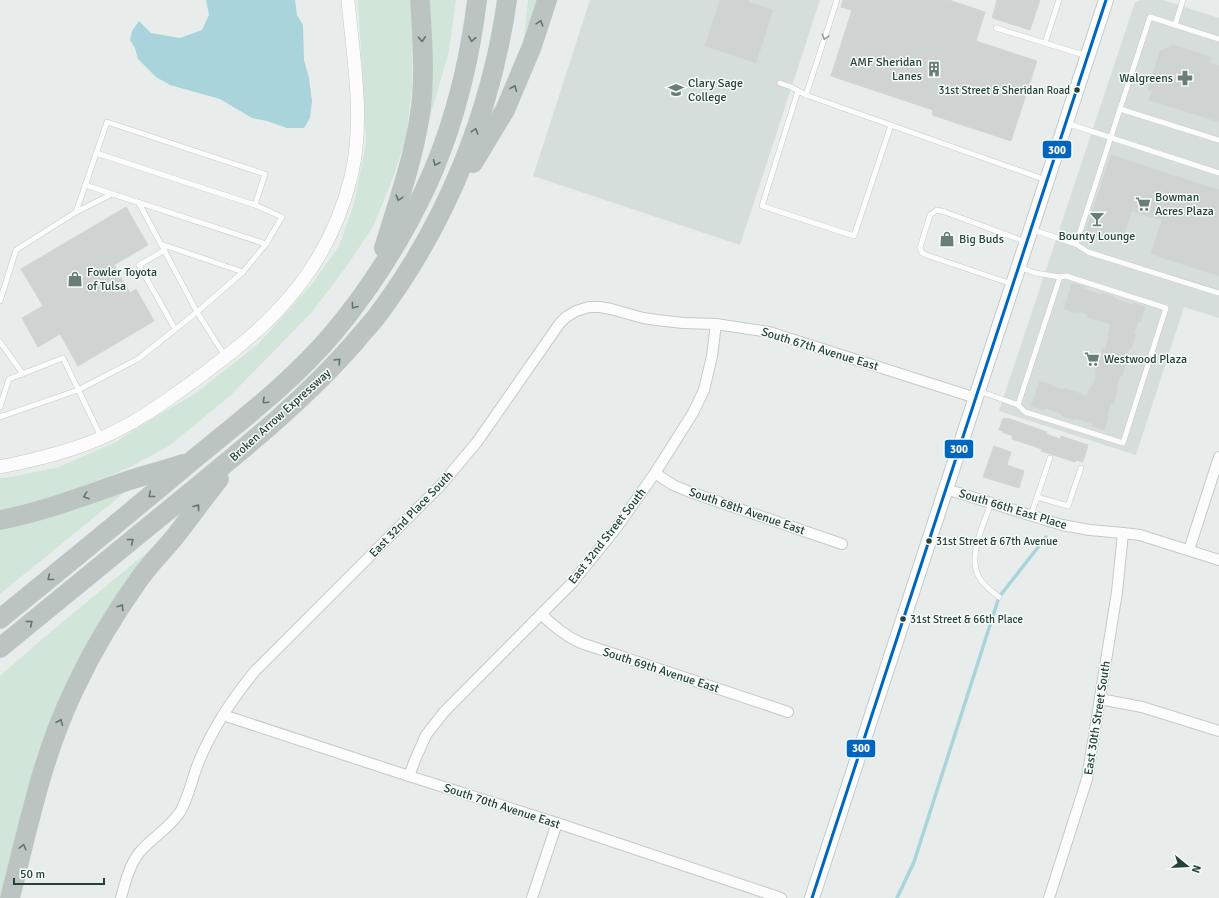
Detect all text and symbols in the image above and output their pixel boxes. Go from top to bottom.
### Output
one-way arrow [535,19,544,26]
one-way arrow [821,33,829,40]
one-way arrow [418,36,427,42]
one-way arrow [468,36,476,42]
place label: AMF Sheridan Lanes [850,55,922,84]
building icon: AMF Sheridan Lanes [925,60,943,78]
pharmacy icon: Walgreens [1176,69,1194,87]
place label: Walgreens [1119,71,1173,86]
place label: Clary Sage College [688,76,743,105]
school or university icon: Clary Sage College [667,81,685,99]
place label: 31st Street & Sheridan Road [938,84,1070,97]
one-way arrow [509,85,517,93]
marker: 31st Street & Sheridan Road [1072,85,1082,95]
one-way arrow [470,128,479,135]
line badge: 300 [1042,140,1072,159]
text: 300 [1048,144,1066,157]
one-way arrow [433,159,441,167]
place label: Bowman Acres Plaza [1155,190,1214,219]
one-way arrow [395,194,404,201]
supermarket icon: Bowman Acres Plaza [1134,195,1152,213]
bar icon: Bounty Lounge [1088,210,1106,228]
place label: Bounty Lounge [1059,229,1135,244]
shop icon: Big Buds [938,230,956,248]
place label: Big Buds [959,232,1004,247]
place label: Fowler Toyota of Tulsa [87,265,157,294]
shop icon: Fowler Toyota of Tulsa [66,270,84,288]
one-way arrow [351,302,359,309]
street label: South 67th Avenue East [760,325,880,374]
supermarket icon: Westwood Plaza [1083,350,1101,368]
place label: Westwood Plaza [1104,352,1187,367]
one-way arrow [333,358,341,366]
street label: Broken Arrow Expressway [227,366,334,465]
one-way arrow [262,396,270,403]
line badge: 300 [944,439,974,459]
text: 300 [950,443,968,456]
street label: East 32nd Place South [366,468,456,561]
street label: East 32nd Street South [565,485,649,587]
street label: South 68th Avenue East [687,485,807,538]
street label: South 66th East Place [957,486,1069,533]
one-way arrow [82,491,89,500]
one-way arrow [148,491,155,498]
one-way arrow [192,504,199,511]
place label: 31st Street & 67th Avenue [936,535,1058,548]
marker: 31st Street & 67th Avenue [924,536,934,546]
one-way arrow [126,538,133,545]
one-way arrow [48,573,55,580]
one-way arrow [116,604,123,611]
place label: 31st Street & 66th Place [910,613,1023,626]
marker: 31st Street & 66th Place [898,614,908,624]
one-way arrow [26,621,33,628]
street label: South 69th Avenue East [601,645,721,696]
street label: East 30th Street South [1081,660,1114,776]
one-way arrow [55,719,63,726]
line badge: 300 [846,739,876,758]
text: 300 [852,742,870,755]
street label: South 70th Avenue East [442,781,562,832]
one-way arrow [18,843,27,850]
north arrow [1167,846,1207,886]
scale bar [14,860,104,886]
text: N [1189,863,1203,875]
text: 50 m [20,867,45,882]

